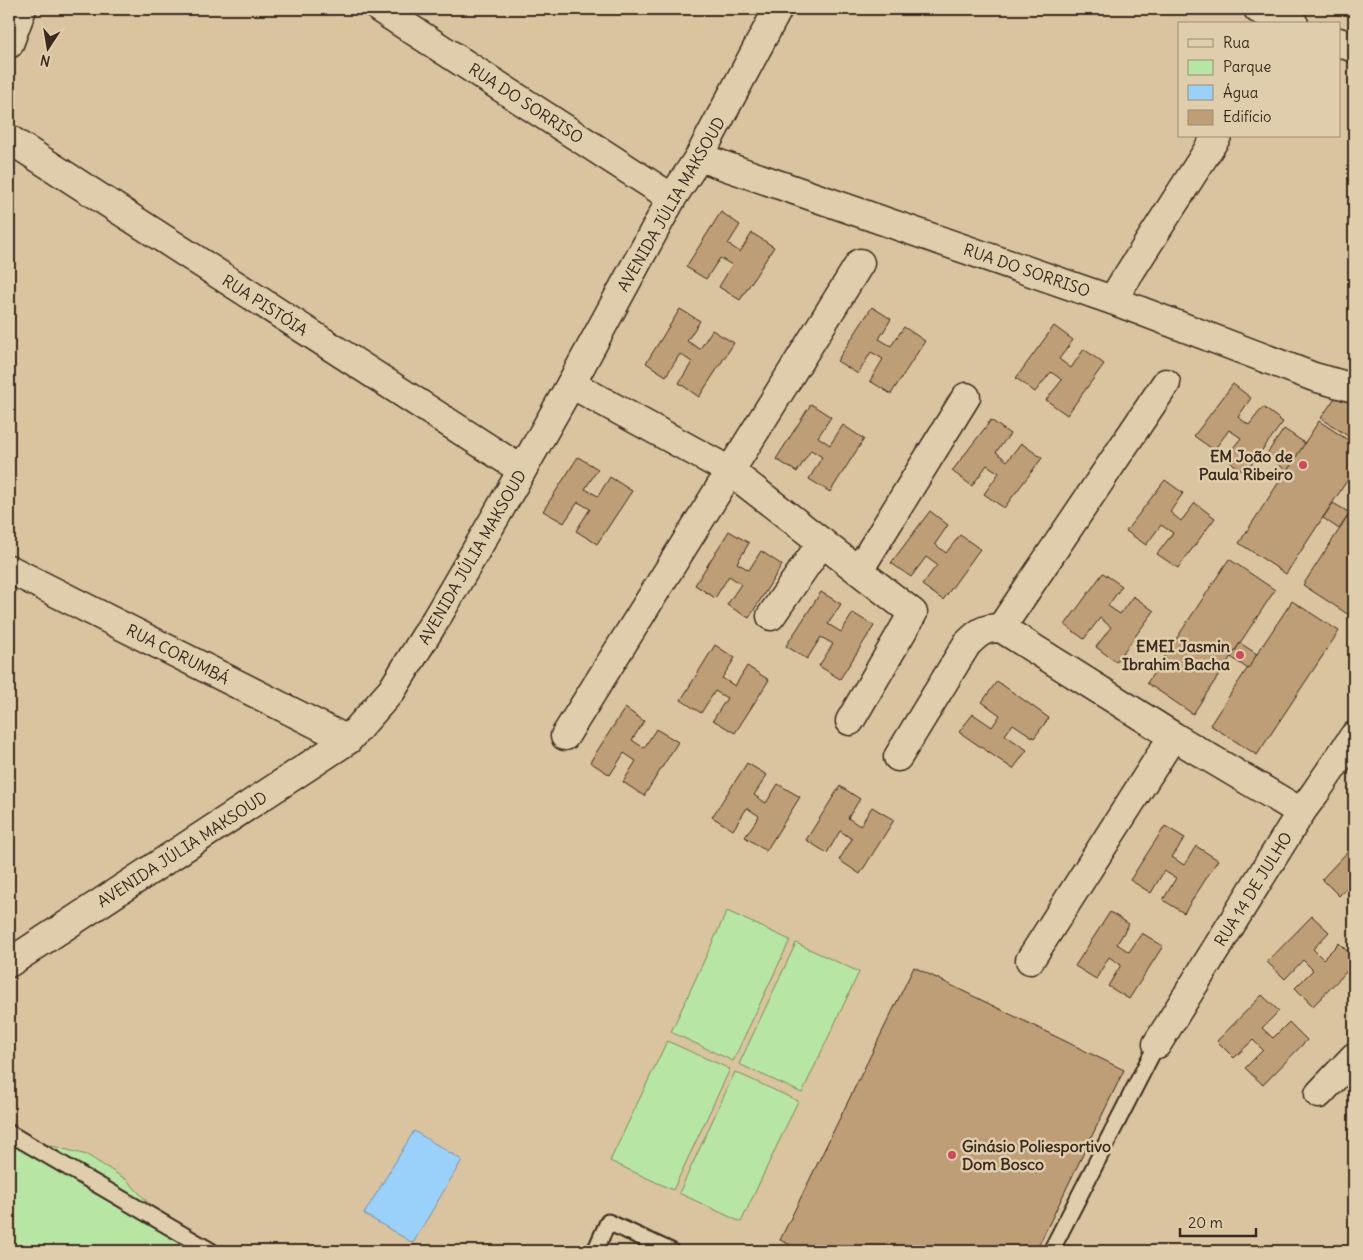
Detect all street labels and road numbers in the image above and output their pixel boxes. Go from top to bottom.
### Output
street label: RUA DO SORRISO [465,59,587,147]
street label: AVENIDA JÚLIA MAKSOUD [613,113,729,295]
street label: RUA DO SORRISO [961,239,1093,301]
street label: RUA PISTÓIA [219,270,311,340]
street label: AVENIDA JÚLIA MAKSOUD [414,466,530,648]
street label: RUA CORUMBÁ [123,620,233,688]
street label: AVENIDA JÚLIA MAKSOUD [93,787,271,911]
street label: RUA 14 DE JULHO [1210,828,1296,950]

